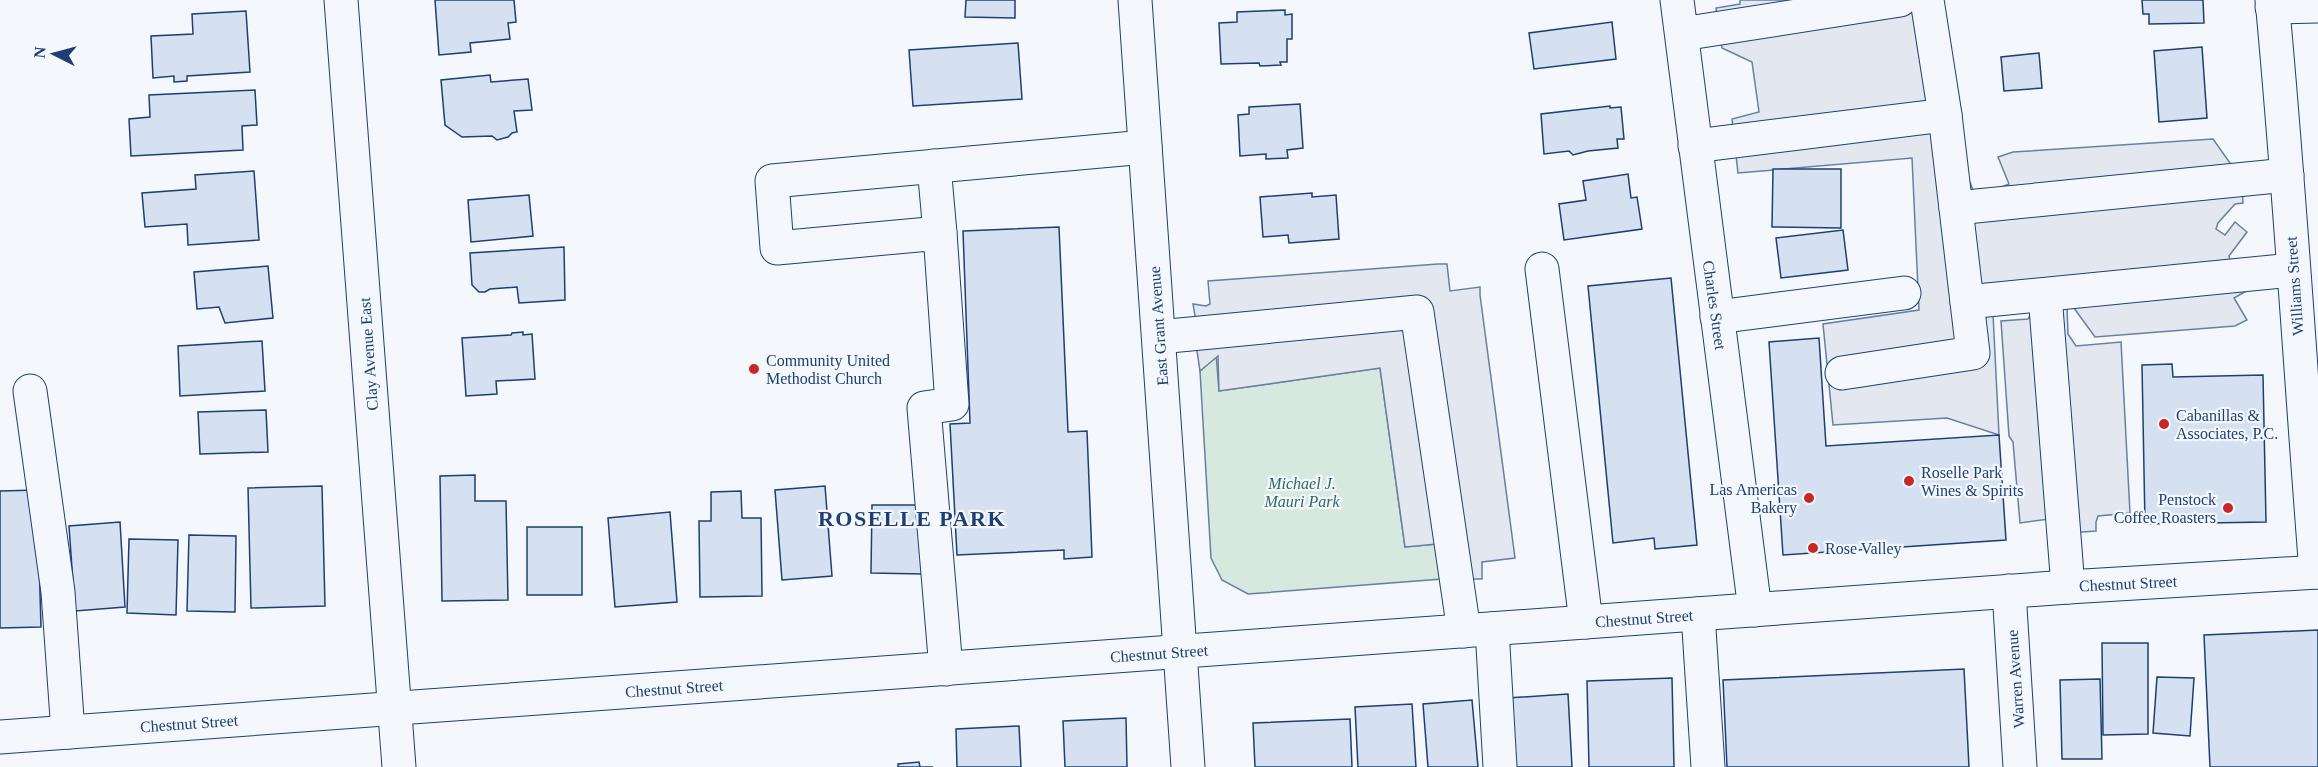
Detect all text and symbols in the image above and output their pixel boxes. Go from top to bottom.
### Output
north arrow [24,24,84,84]
text: N [31,45,49,59]
street label: Williams Street [2283,235,2306,336]
street label: Charles Street [1700,259,1729,351]
street label: East Grant Avenue [1146,266,1171,386]
street label: Clay Avenue East [356,296,382,411]
place label: Community United Methodist Church [766,352,890,387]
marker: Community United Methodist Church [747,362,761,376]
place label: Cabanillas & Associates, P.C. [2176,407,2278,442]
marker: Cabanillas & Associates, P.C. [2157,417,2171,431]
place label: Roselle Park Wines & Spirits [1921,464,2023,500]
marker: Roselle Park Wines & Spirits [1902,474,1916,488]
park label: Michael J. Mauri Park [1263,475,1340,510]
place label: Las Americas Bakery [1709,481,1797,517]
marker: Las Americas Bakery [1802,491,1816,505]
place label: Penstock Coffee Roasters [2114,491,2216,526]
marker: Penstock Coffee Roasters [2221,501,2235,515]
district label: ROSELLE PARK [818,506,1006,531]
place label: Rose Valley [1825,540,1902,558]
marker: Rose Valley [1806,541,1820,555]
street label: Chestnut Street [2079,572,2178,595]
street label: Chestnut Street [1594,607,1694,630]
street label: Warren Avenue [2004,629,2027,729]
street label: Chestnut Street [1109,642,1209,665]
street label: Chestnut Street [624,677,724,700]
street label: Chestnut Street [139,712,239,735]

